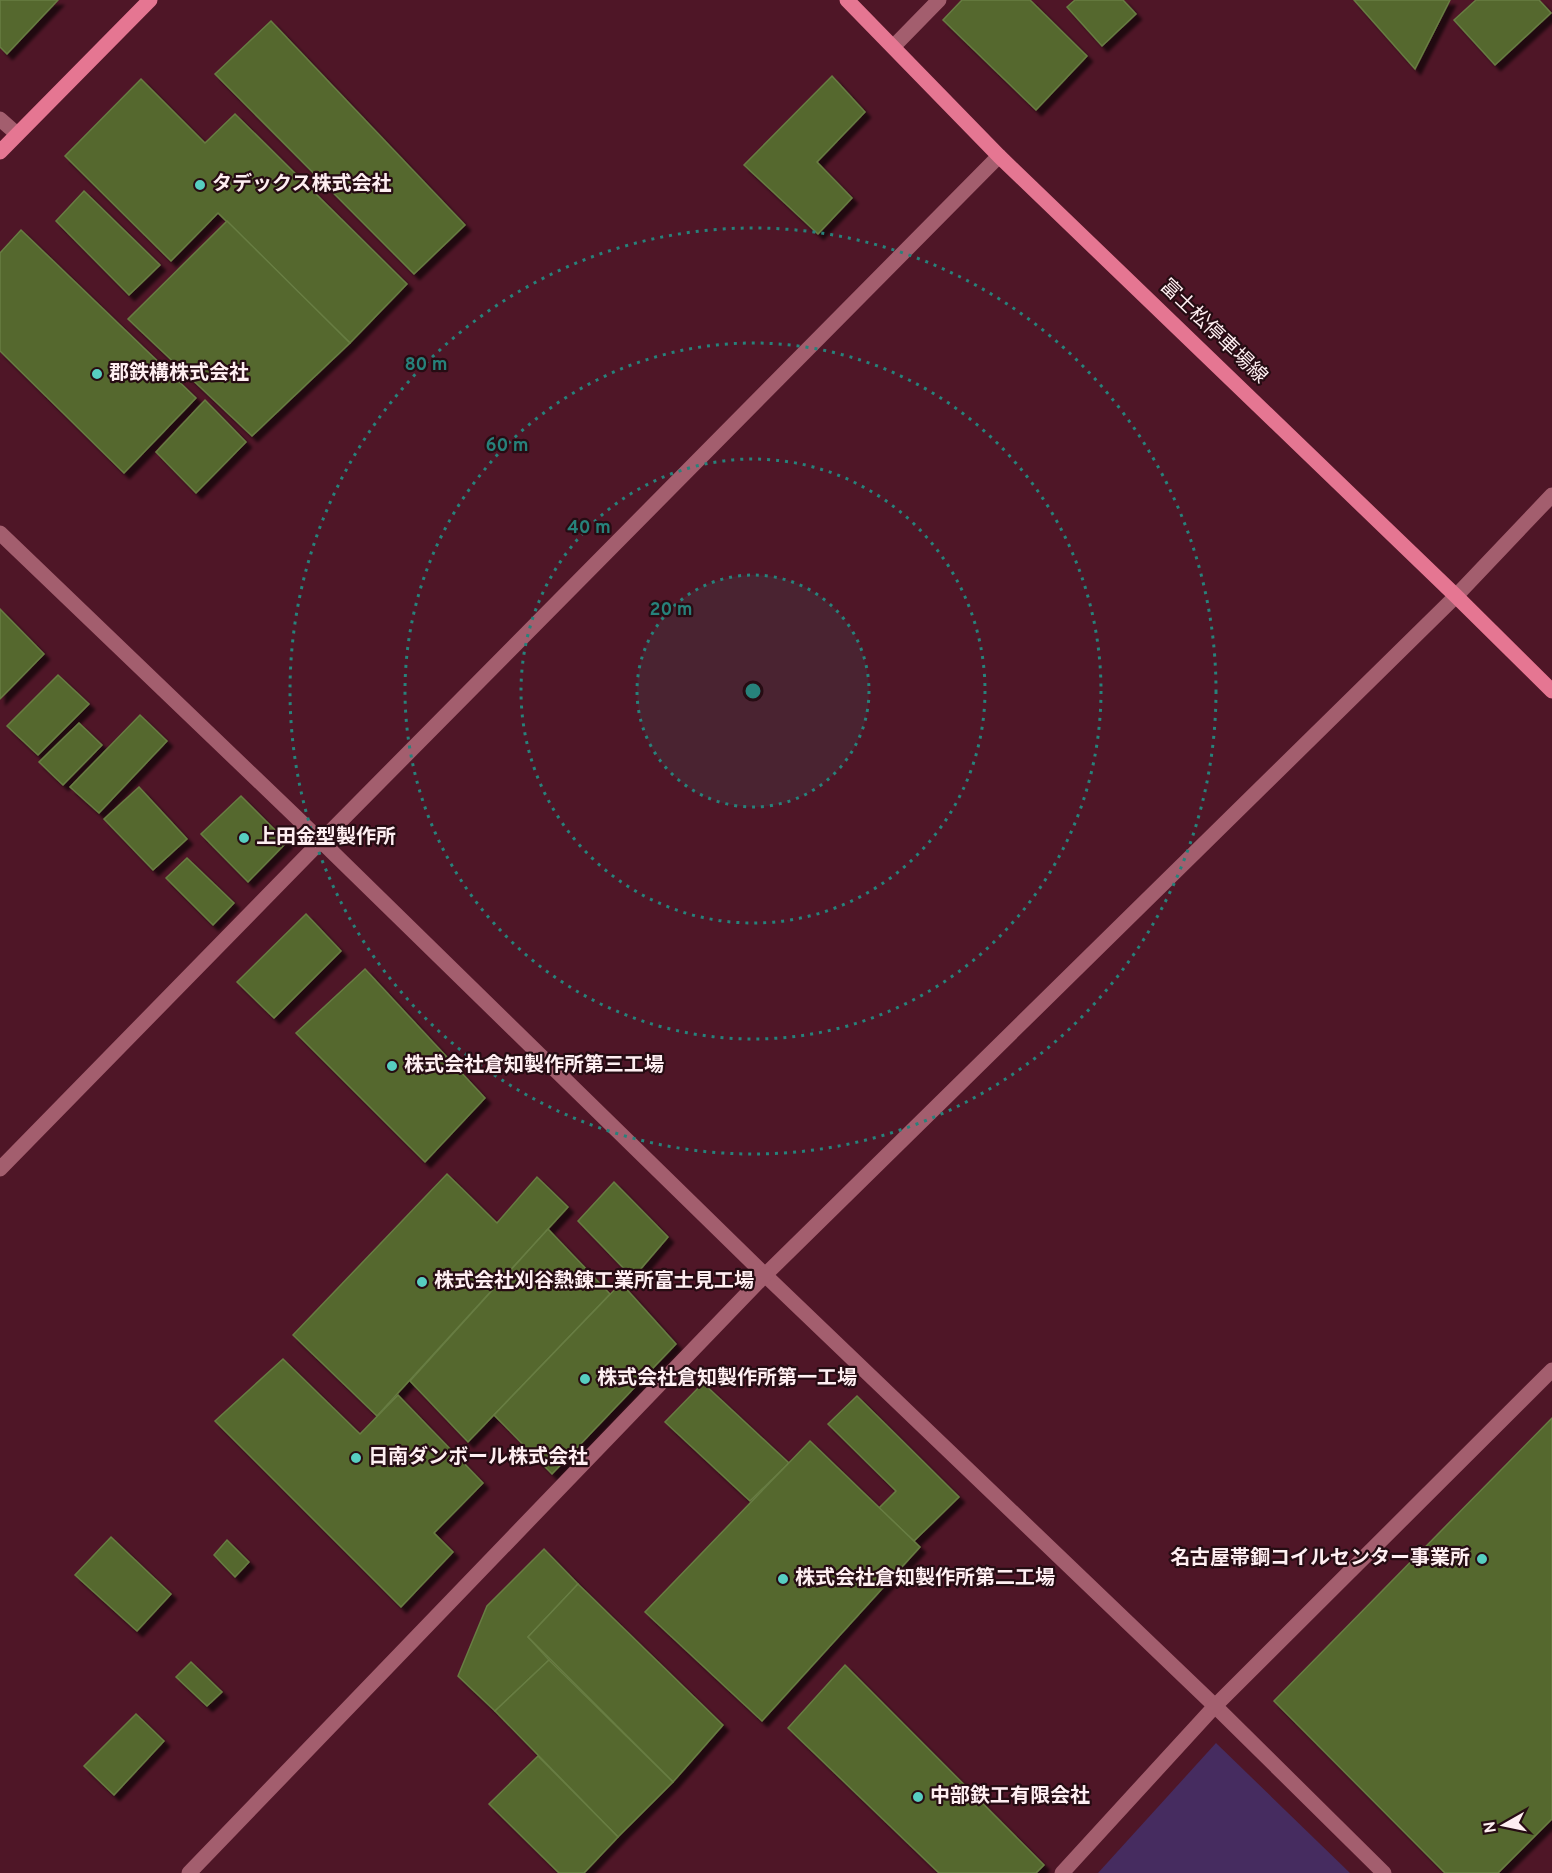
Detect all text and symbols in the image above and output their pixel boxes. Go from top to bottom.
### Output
place label: タデックス株式会社 [212,172,391,198]
marker: タデックス株式会社 [193,178,207,192]
street label: 富士松停車場線 [1154,274,1272,390]
text: 80 m [404,354,448,377]
place label: 郡鉄構株式会社 [109,361,249,387]
marker: 郡鉄構株式会社 [90,367,104,381]
text: 60 m [485,435,529,458]
text: 40 m [567,517,611,540]
text: 20 m [649,599,693,622]
centre of rings [743,681,763,701]
place label: 上田金型製作所 [256,825,396,851]
marker: 上田金型製作所 [237,831,251,845]
place label: 株式会社倉知製作所第三工場 [404,1053,664,1079]
marker: 株式会社倉知製作所第三工場 [385,1059,399,1073]
place label: 株式会社刈谷熱錬工業所富士見工場 [434,1269,754,1295]
marker: 株式会社刈谷熱錬工業所富士見工場 [415,1275,429,1289]
place label: 株式会社倉知製作所第一工場 [597,1366,857,1392]
marker: 株式会社倉知製作所第一工場 [578,1372,592,1386]
place label: 日南ダンボール株式会社 [368,1445,588,1471]
marker: 日南ダンボール株式会社 [349,1451,363,1465]
place label: 名古屋帯鋼コイルセンター事業所 [1170,1546,1470,1572]
marker: 名古屋帯鋼コイルセンター事業所 [1475,1552,1489,1566]
place label: 株式会社倉知製作所第二工場 [795,1566,1055,1592]
marker: 株式会社倉知製作所第二工場 [776,1572,790,1586]
place label: 中部鉄工有限会社 [930,1784,1090,1810]
marker: 中部鉄工有限会社 [911,1790,925,1804]
north arrow [1474,1795,1534,1855]
text: N [1480,1820,1502,1834]

